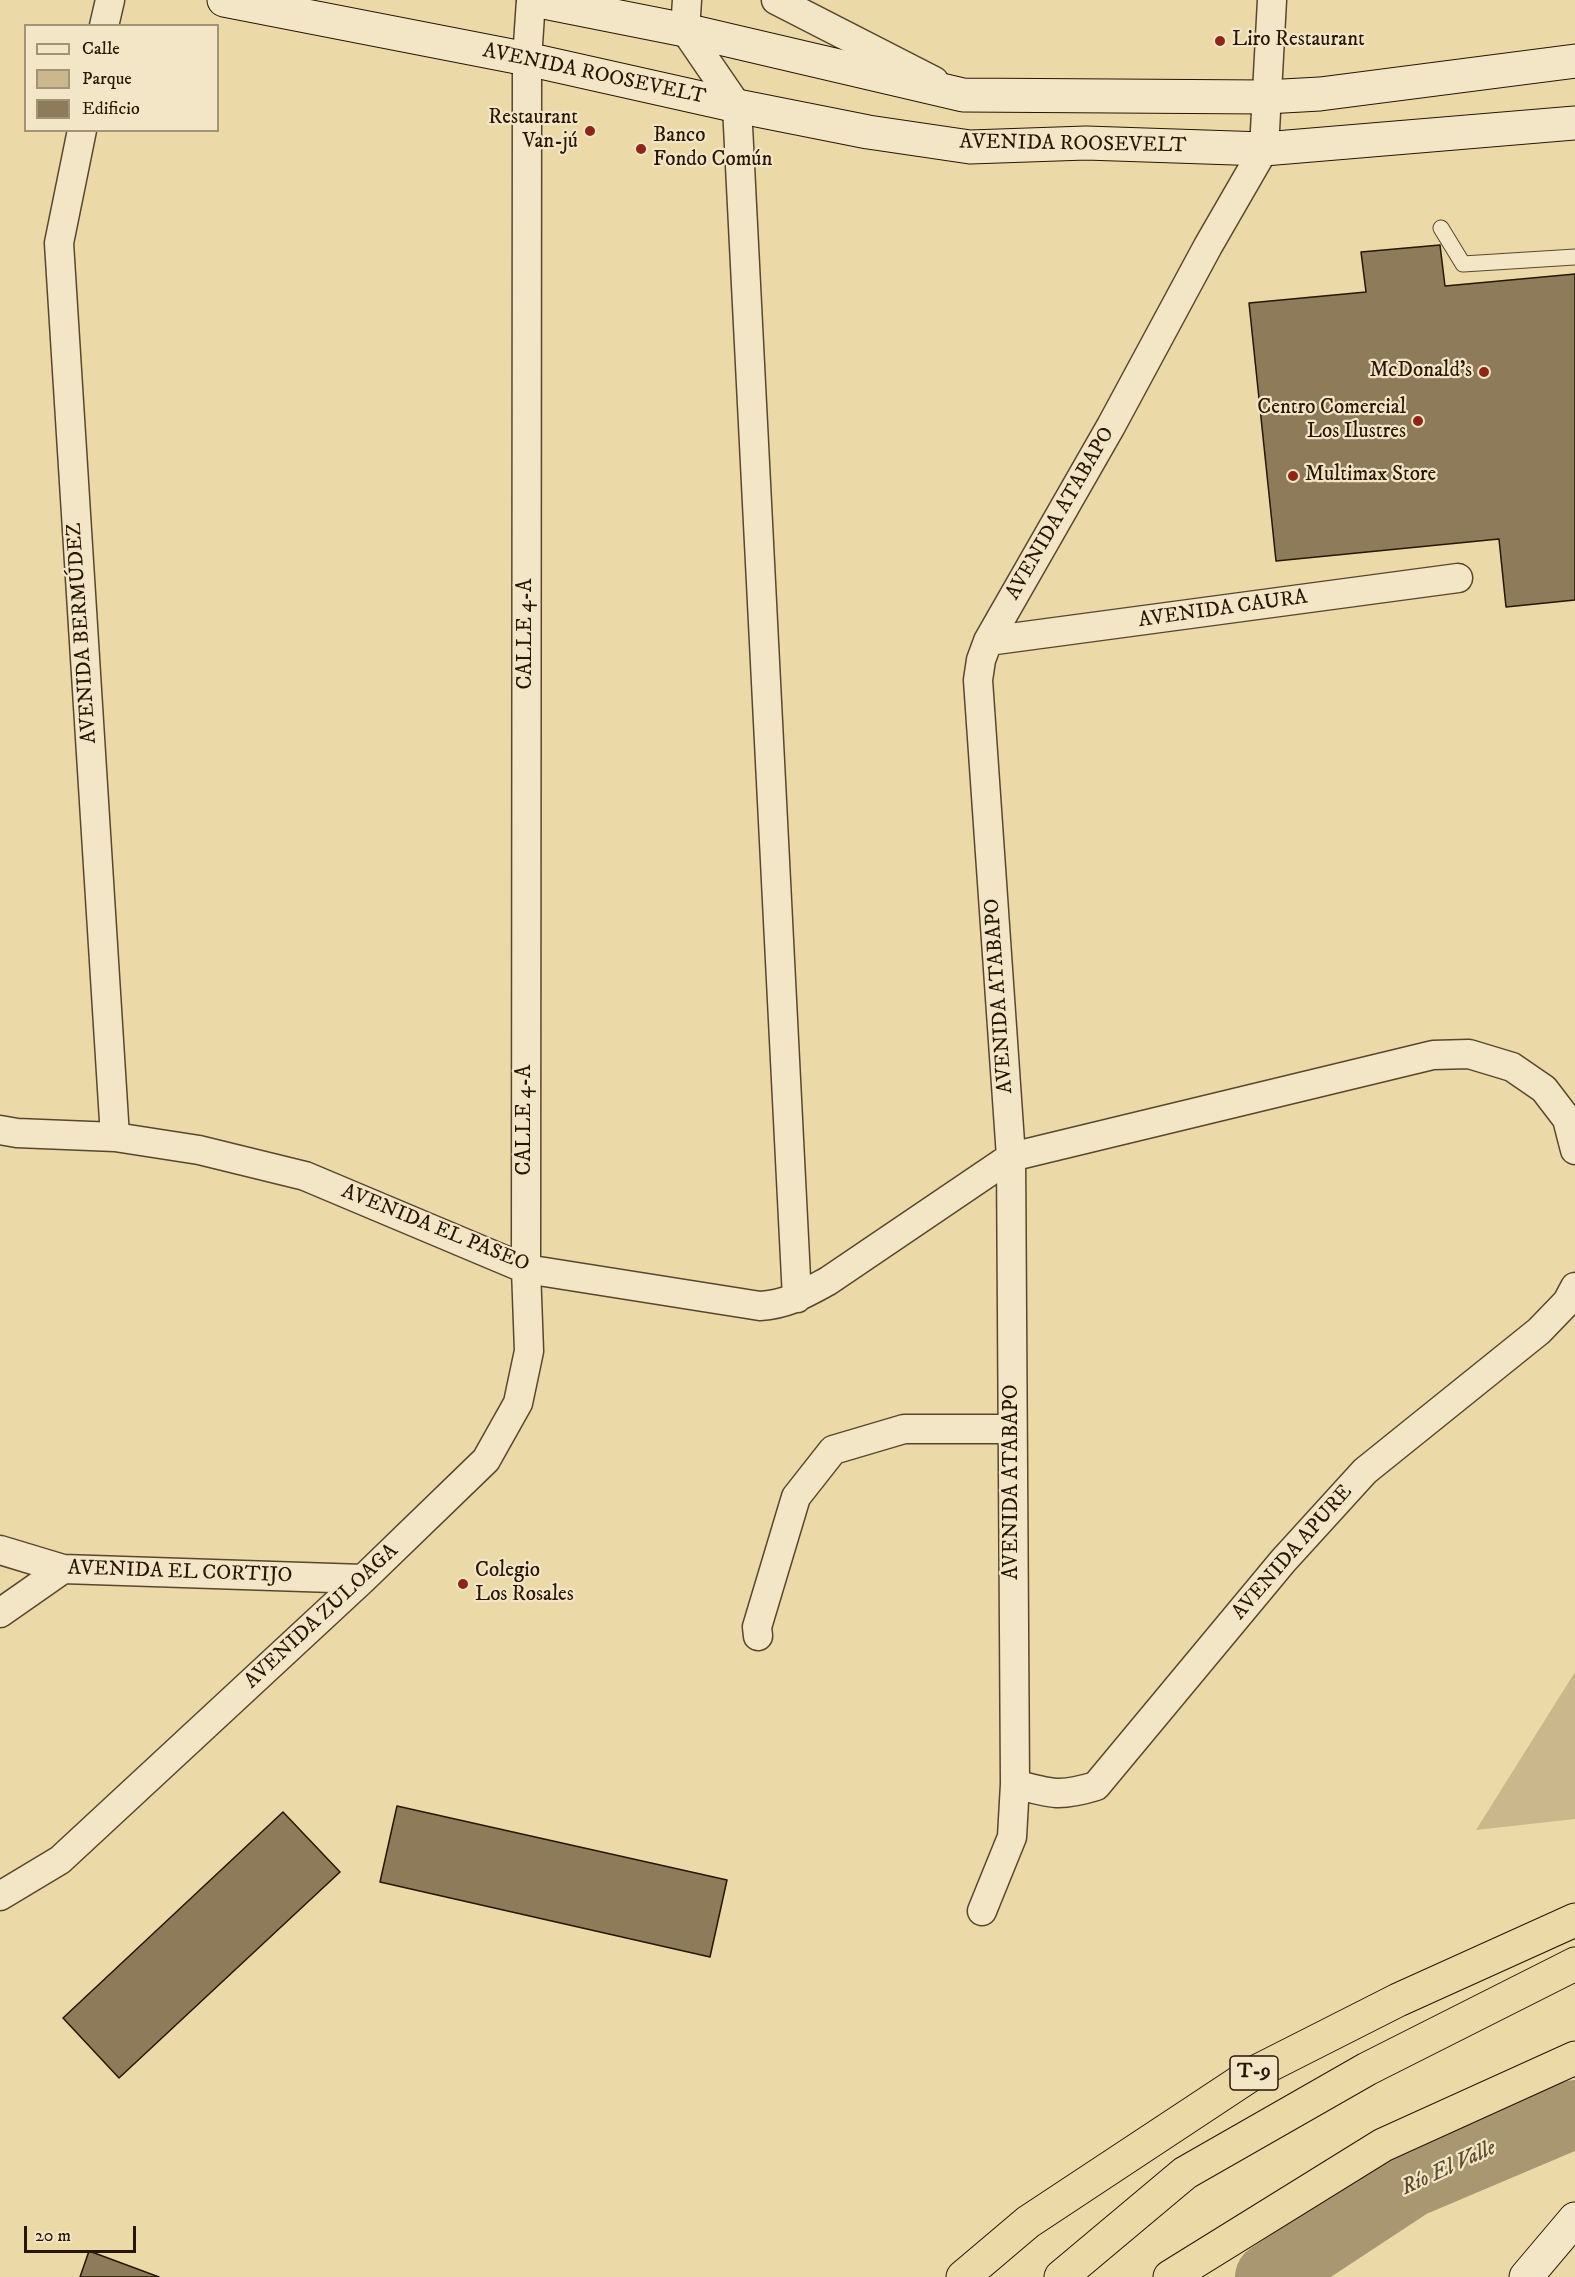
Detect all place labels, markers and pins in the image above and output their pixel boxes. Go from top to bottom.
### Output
place label: Liro Restaurant [1232,28,1365,54]
marker: Liro Restaurant [1213,34,1227,48]
place label: Restaurant Van-jú [488,106,578,156]
marker: Restaurant Van-jú [583,124,597,138]
place label: Banco Fondo Común [653,124,772,174]
marker: Banco Fondo Común [634,142,648,156]
place label: McDonald's [1369,359,1472,385]
marker: McDonald's [1477,365,1491,379]
place label: Centro Comercial Los Ilustres [1257,396,1406,446]
marker: Centro Comercial Los Ilustres [1411,414,1425,428]
place label: Multimax Store [1305,463,1436,489]
marker: Multimax Store [1286,469,1300,483]
place label: Colegio Los Rosales [475,1559,574,1609]
marker: Colegio Los Rosales [456,1577,470,1591]

